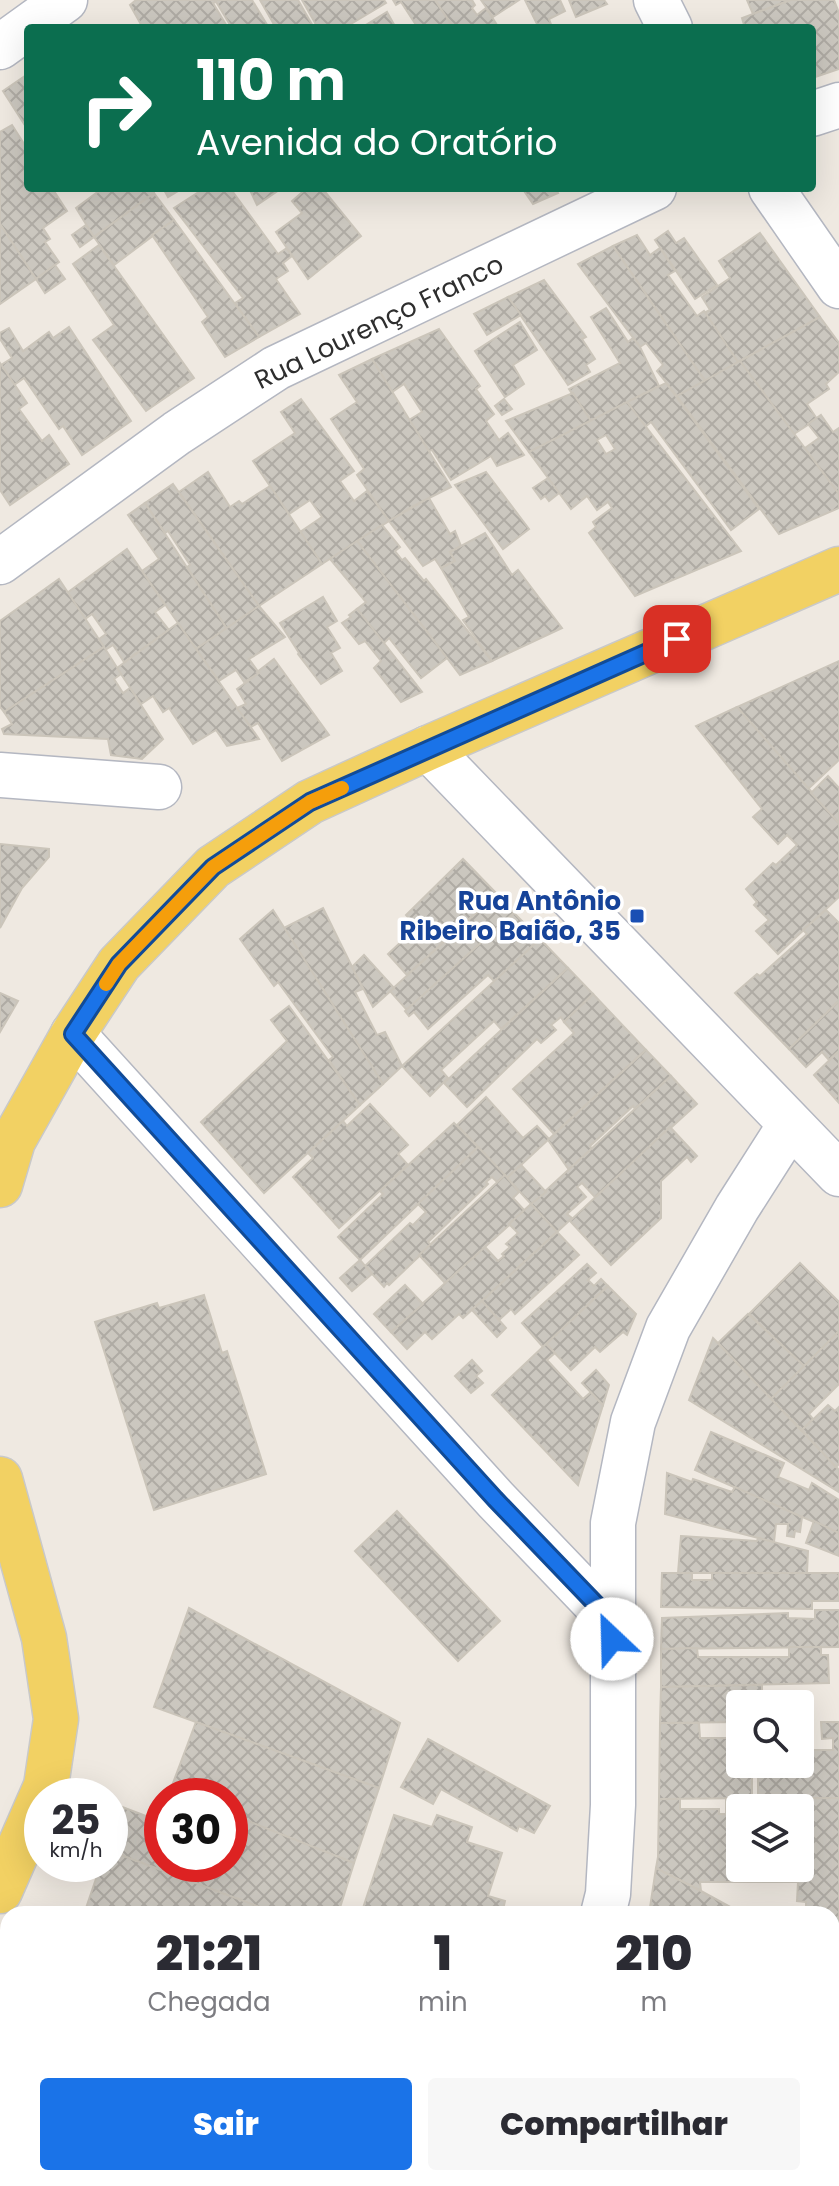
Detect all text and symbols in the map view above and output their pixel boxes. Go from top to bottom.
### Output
text: 110 m [196,41,346,120]
icon: right [64,56,168,160]
text: Avenida do Oratório [196,117,557,168]
street label: Rua Lourenço Franco [249,246,509,398]
pin [643,605,711,673]
icon: arrive [655,617,699,661]
place label: Rua Antônio Ribeiro Baião, 35 [400,883,621,949]
marker: Rua Antônio Ribeiro Baião, 35 [628,907,646,925]
position arrow [570,1597,654,1681]
map controls [726,1690,814,1882]
button: search [726,1690,814,1778]
speed limit sign: 30 [144,1778,248,1882]
text: 25 [52,1792,100,1848]
button: layers [726,1794,814,1882]
text: km/h [49,1836,103,1864]
text: 21:21 [156,1920,262,1987]
text: 1 [434,1920,452,1987]
text: 210 [615,1920,693,1987]
text: Chegada [147,1984,271,2020]
text: min [418,1984,468,2020]
text: m [640,1984,667,2020]
button: Sair [40,2078,412,2170]
button: Compartilhar [428,2078,800,2170]

